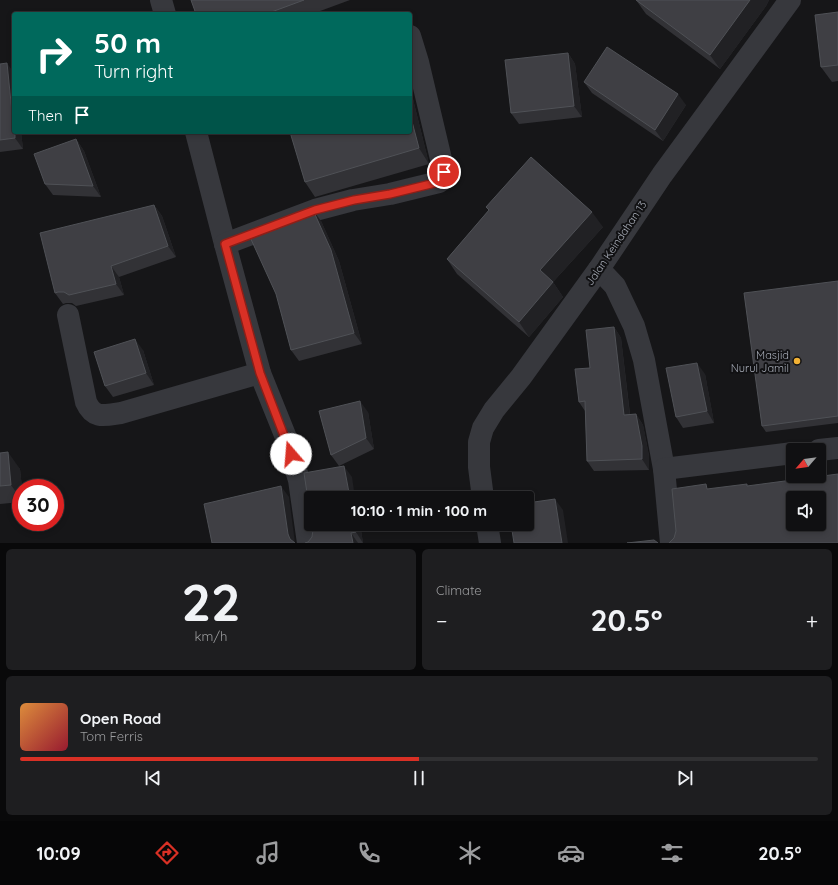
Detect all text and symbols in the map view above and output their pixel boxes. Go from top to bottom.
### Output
text: 50 m [94,25,161,60]
icon: right [28,28,80,80]
text: Turn right [94,60,174,83]
icon: arrive [71,104,93,126]
text: Then [28,106,63,125]
pin [427,155,461,189]
icon: arrive [433,161,455,183]
street label: Jalan Keindahan 13 [582,198,650,288]
place label: Masjid Nurul Jamil [731,348,789,375]
marker: Masjid Nurul Jamil [792,356,802,366]
position arrow [270,433,312,475]
north arrow [786,443,826,483]
map controls [786,443,826,531]
speed limit sign: 30 [12,479,64,531]
button: sound [786,491,826,531]
text: 10:10 · 1 min · 100 m [351,501,487,520]
text: 22 [181,569,241,634]
text: Climate [436,582,482,598]
text: 20.5° [591,601,663,639]
text: − [436,607,447,635]
text: + [806,607,818,635]
text: km/h [195,628,227,644]
text: Open Road [80,709,161,728]
text: Tom Ferris [80,728,143,744]
icon: previous [142,767,164,789]
icon: pause [408,767,430,789]
icon: next [674,767,696,789]
icon: directions [153,839,181,867]
icon: music [254,839,282,867]
icon: phone [355,839,383,867]
icon: climate [456,839,484,867]
icon: car [557,839,585,867]
icon: filters [658,839,686,867]
text: 10:09 [36,842,81,865]
text: 20.5° [758,842,802,865]

